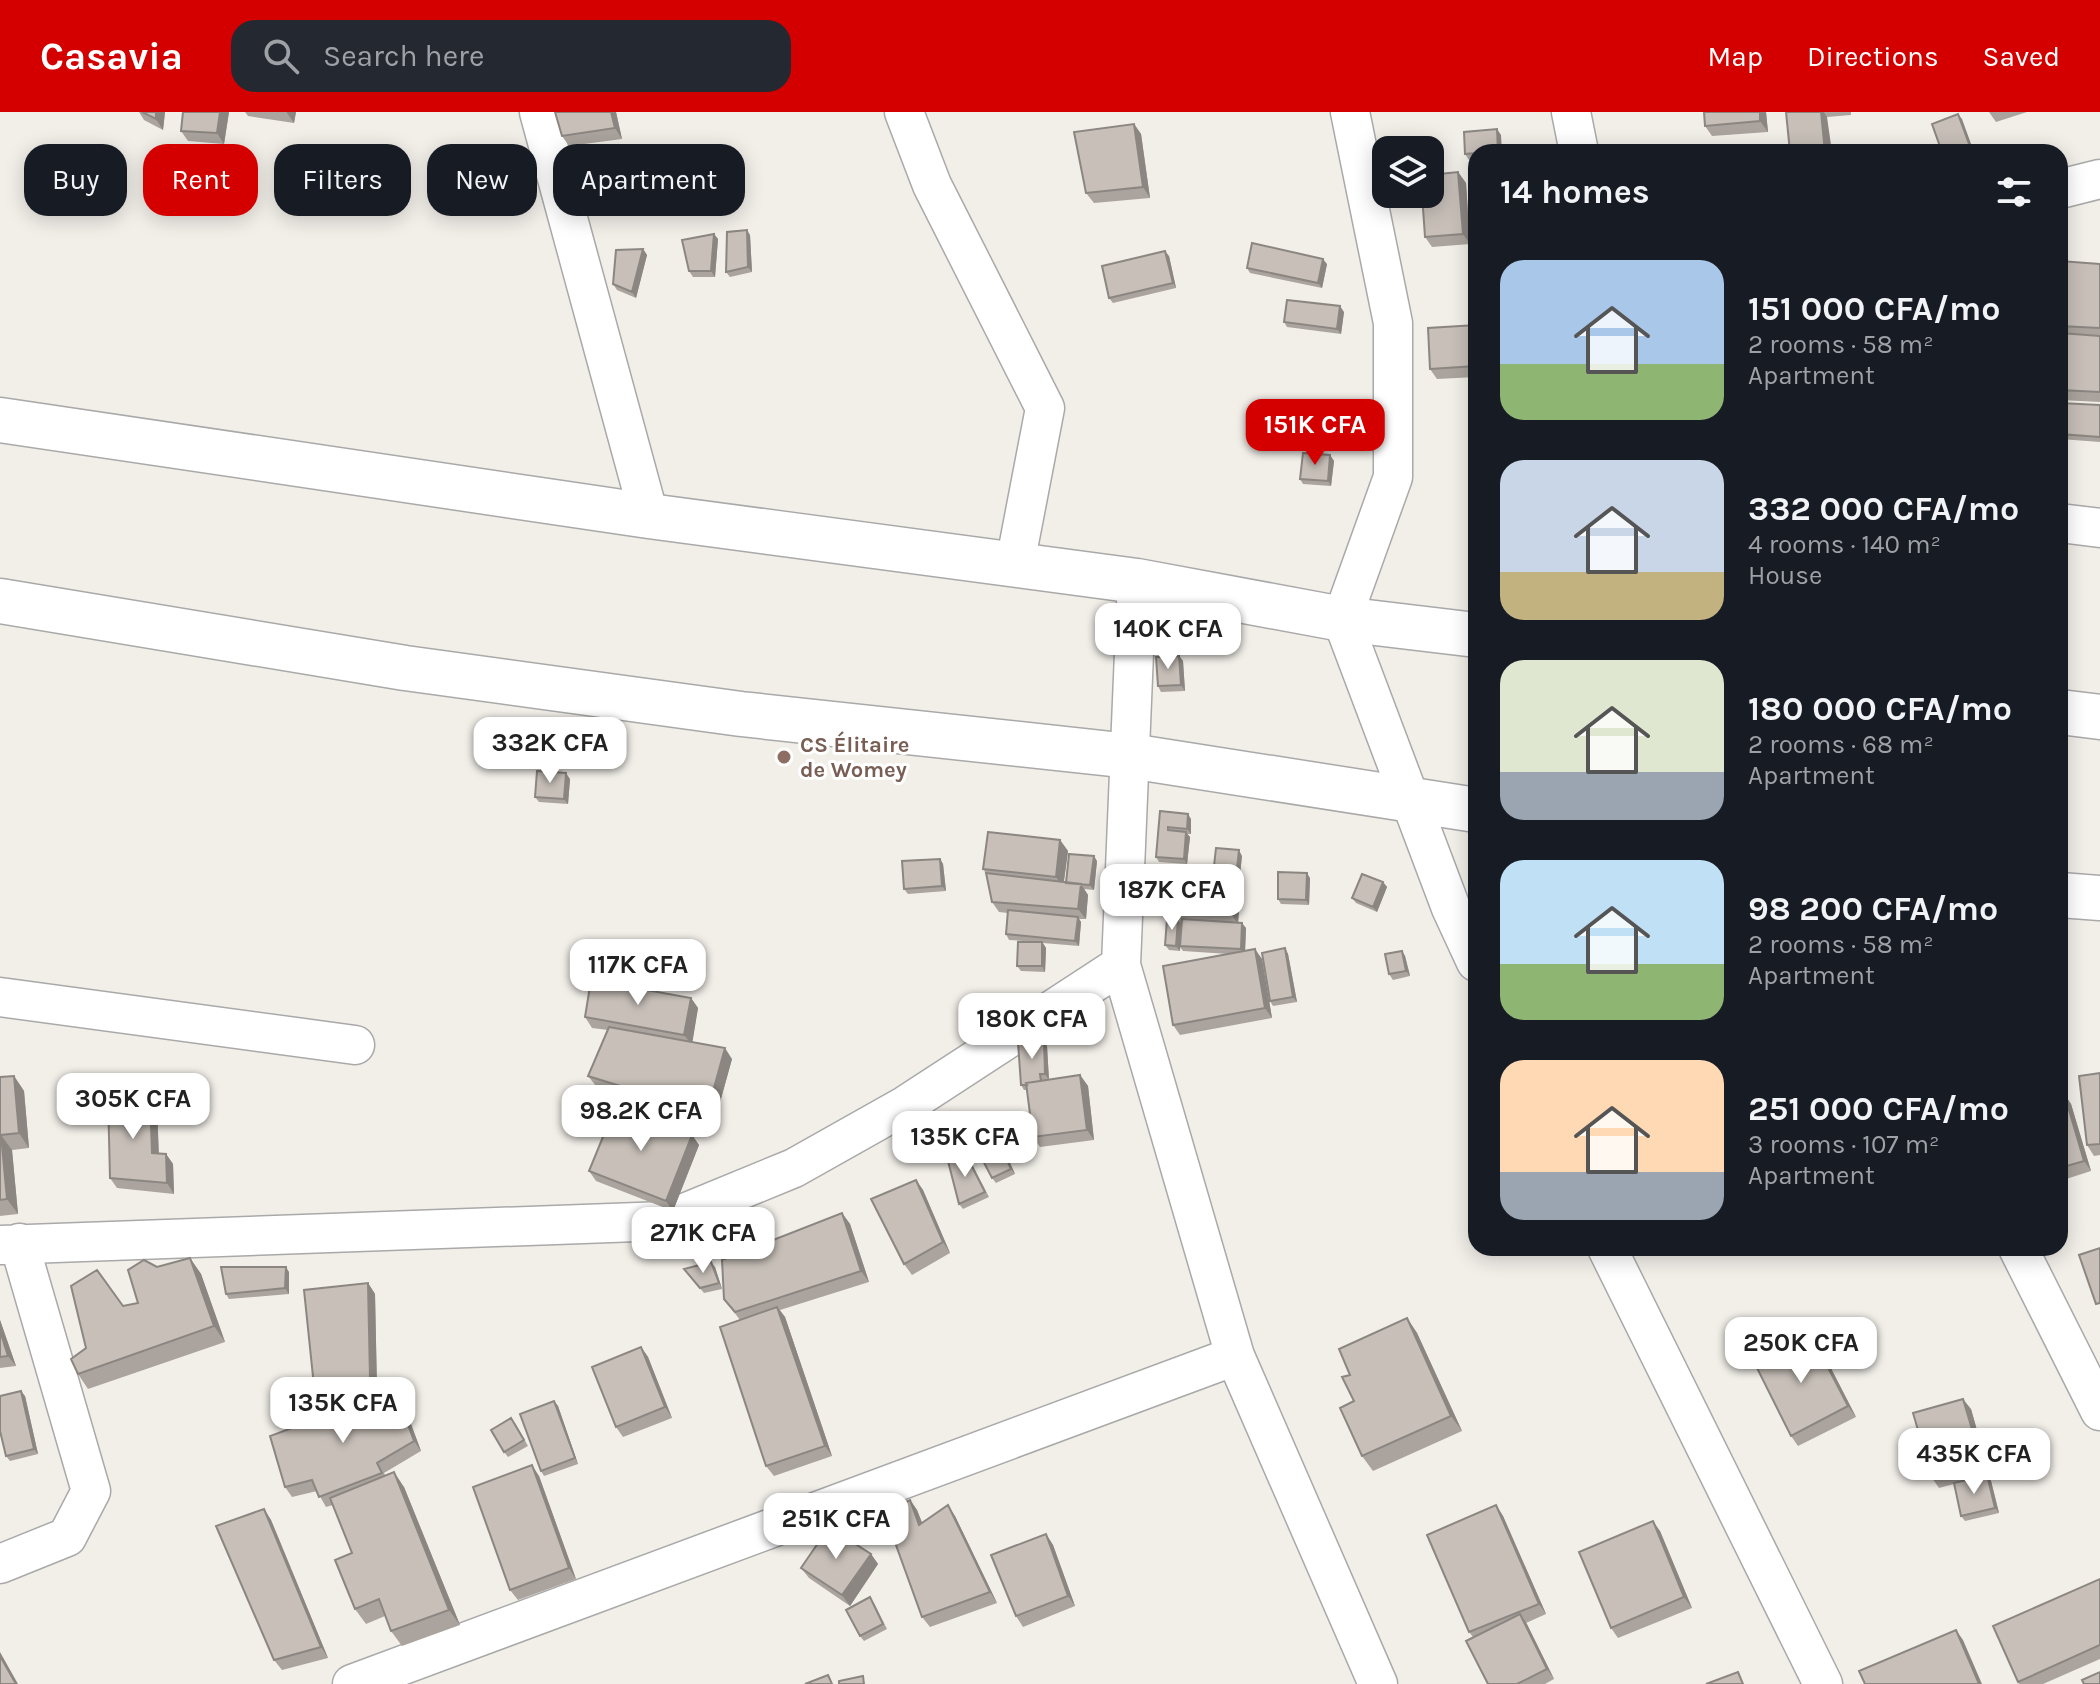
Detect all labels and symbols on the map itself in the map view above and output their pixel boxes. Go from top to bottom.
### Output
pin: 151K CFA [1232,399,1398,467]
pin: 140K CFA [1085,603,1251,671]
pin: 332K CFA [467,717,633,785]
place label: CS Élitaire de Womey [800,731,909,783]
marker: CS Élitaire de Womey [775,748,793,766]
pin: 187K CFA [1089,864,1255,932]
pin: 117K CFA [555,939,721,1007]
pin: 180K CFA [949,993,1115,1061]
pin: 305K CFA [50,1073,216,1141]
pin: 98.2K CFA [549,1085,733,1153]
pin: 135K CFA [882,1111,1048,1179]
pin: 271K CFA [620,1207,786,1275]
pin: 250K CFA [1718,1317,1884,1385]
pin: 135K CFA [260,1377,426,1445]
pin: 435K CFA [1891,1428,2057,1496]
pin: 251K CFA [753,1493,919,1561]

